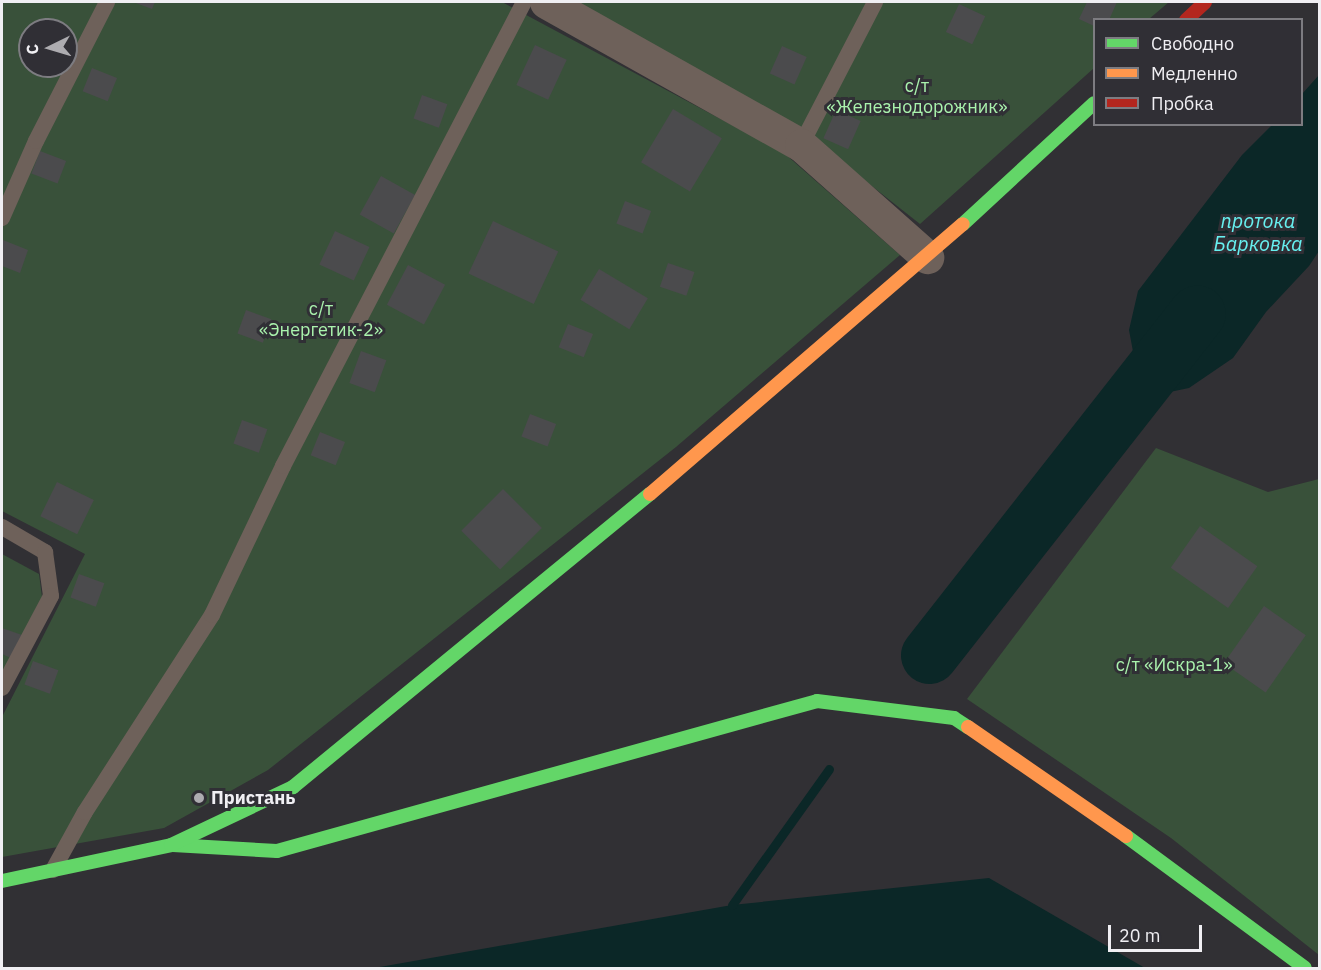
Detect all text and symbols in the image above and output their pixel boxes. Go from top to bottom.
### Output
north arrow [18,18,78,78]
legend [1093,18,1303,126]
text: Свободно [1151,32,1234,55]
text: С [22,43,42,55]
text: Медленно [1151,62,1238,85]
park label: с/т «Железнодорожник» [827,76,1007,118]
text: Пробка [1151,92,1214,115]
water label: протока Барковка [1213,209,1303,256]
park label: с/т «Энергетик-2» [259,299,383,342]
park label: с/т «Искра-1» [1116,654,1232,676]
place label: Пристань [211,787,295,809]
marker: Пристань [192,791,206,805]
scale bar [1111,913,1206,951]
text: 20 m [1119,924,1161,947]

